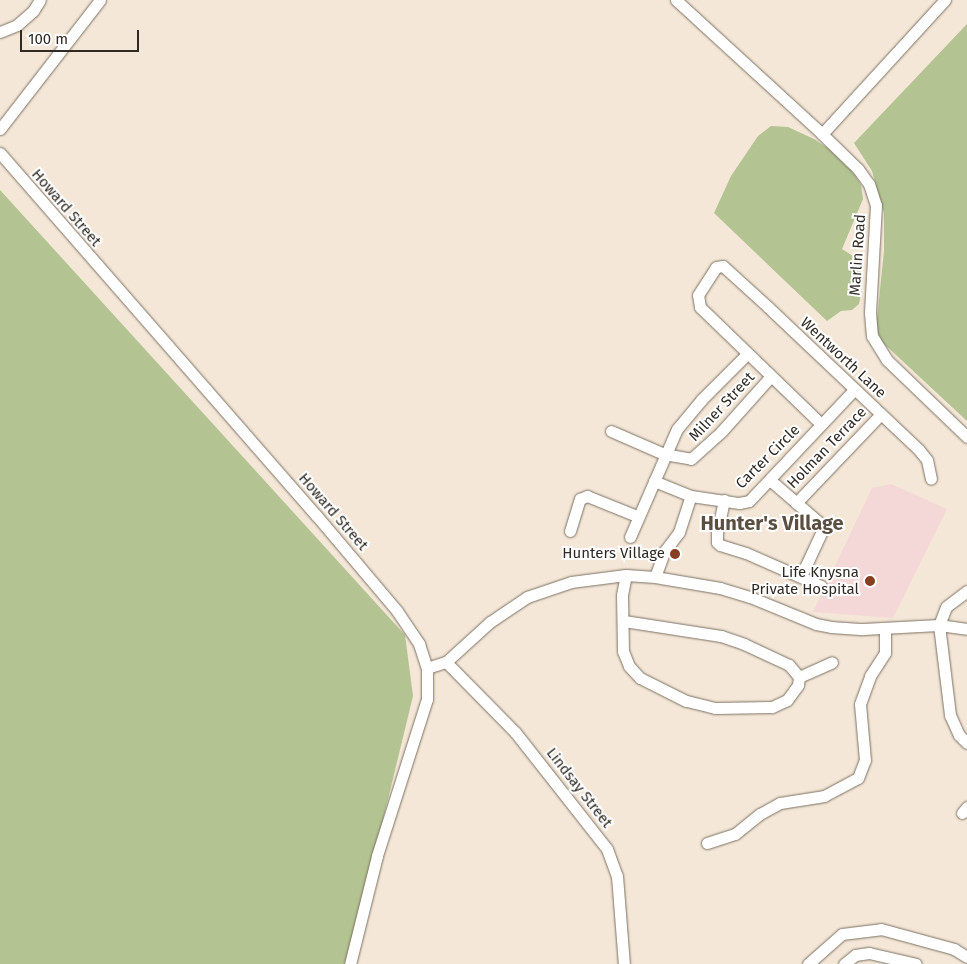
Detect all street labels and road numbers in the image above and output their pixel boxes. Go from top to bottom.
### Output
street label: Howard Street [27,166,105,250]
street label: Marlin Road [846,214,870,296]
street label: Wentworth Lane [796,314,890,402]
street label: Milner Street [686,369,758,445]
street label: Holman Terrace [784,403,870,493]
street label: Carter Circle [732,421,804,493]
street label: Howard Street [294,470,372,554]
street label: Lindsay Street [542,745,616,831]

